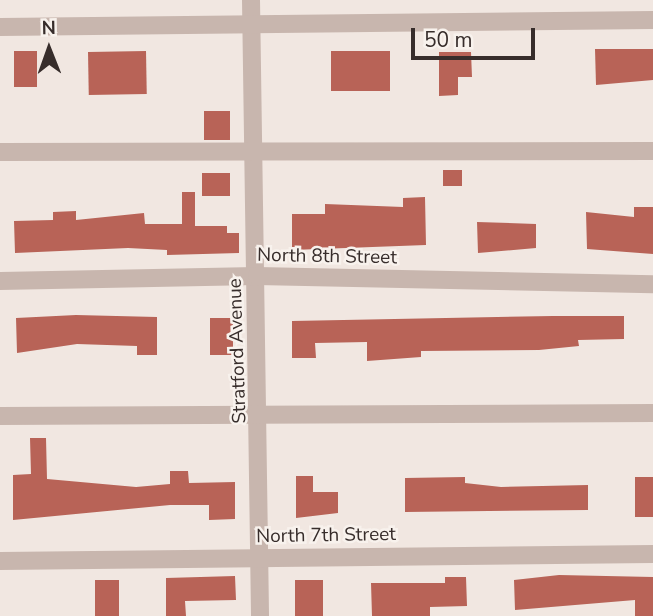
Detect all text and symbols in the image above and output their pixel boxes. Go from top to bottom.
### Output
north arrow [14,14,84,84]
scale bar [415,14,539,58]
text: N [41,15,56,41]
text: 50 m [424,26,473,54]
street label: North 8th Street [257,244,397,270]
street label: Stratford Avenue [224,278,252,424]
street label: North 7th Street [256,523,396,549]

